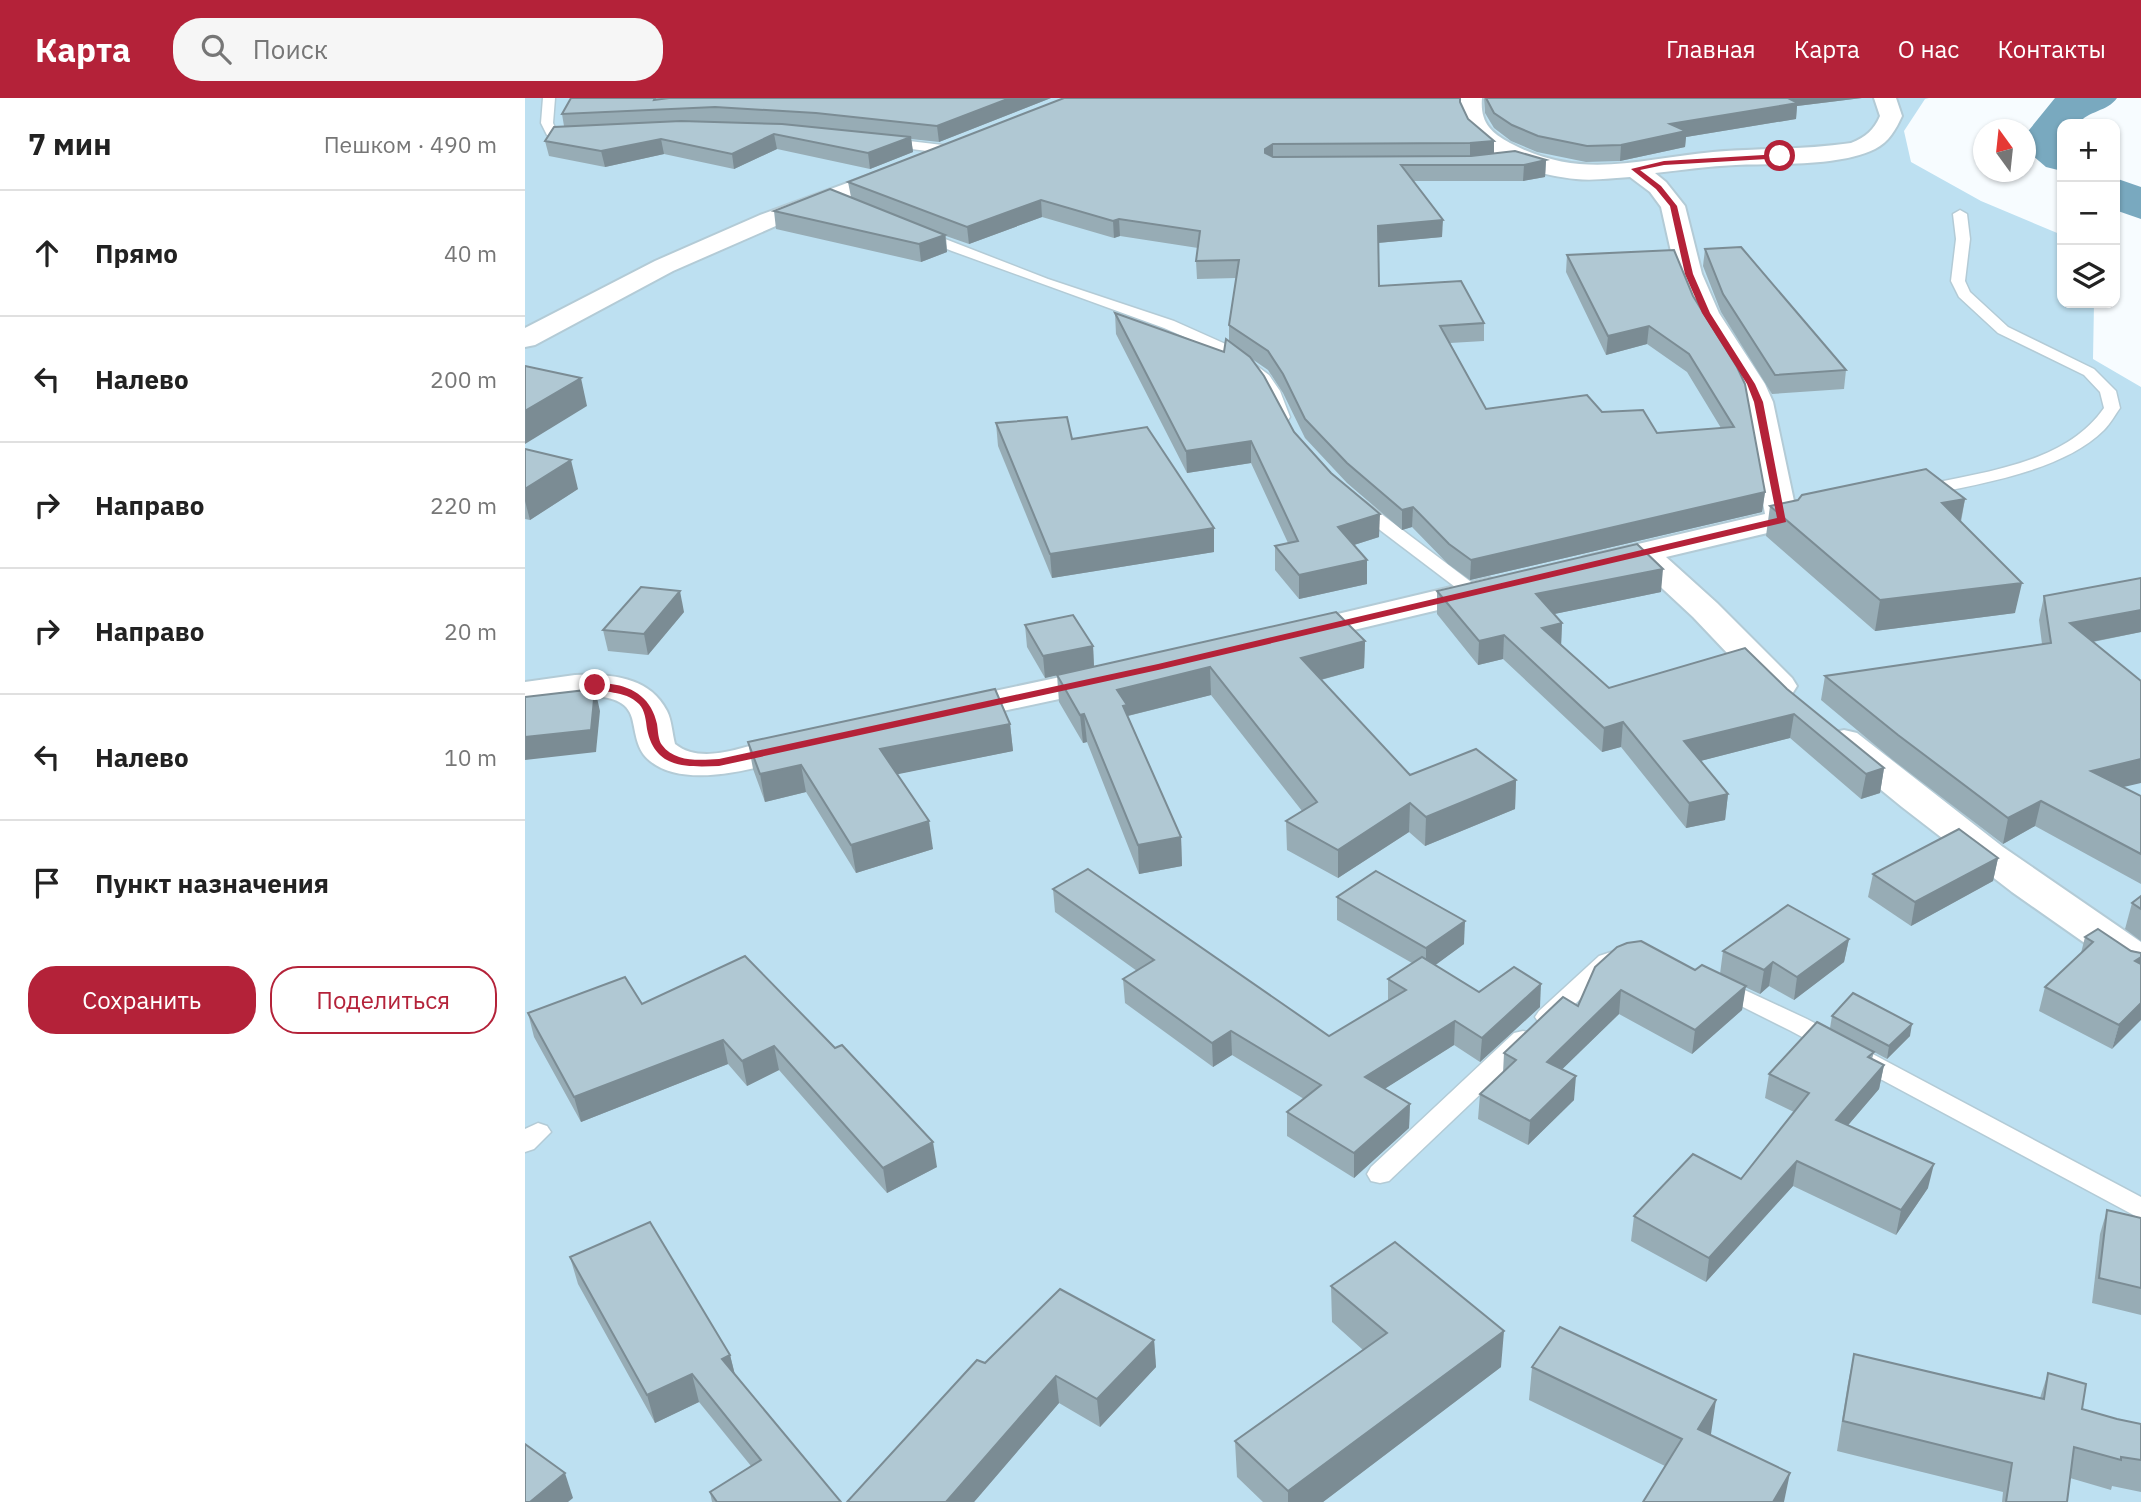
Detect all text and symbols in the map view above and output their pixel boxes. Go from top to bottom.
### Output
search box [173,18,663,81]
text: Карта [35,28,131,71]
icon: search [197,30,235,68]
text: Поиск [253,32,328,66]
text: Главная [1666,33,1756,65]
text: Карта [1794,33,1860,65]
text: О нас [1898,33,1959,65]
text: Контакты [1997,33,2106,65]
north arrow [1973,119,2036,182]
map controls [2057,119,2120,308]
button: + [2057,119,2120,182]
text: 7 мин [28,124,112,163]
text: Пешком · 490 m [324,129,497,159]
route start [1764,140,1795,171]
button: − [2057,182,2120,245]
icon: ahead [28,234,66,272]
text: Прямо [95,236,178,270]
text: 40 m [444,238,497,268]
button: layers [2057,245,2120,308]
icon: left [28,360,66,398]
text: Налево [95,362,189,396]
text: 200 m [430,364,497,394]
icon: right [28,486,66,524]
text: Направо [95,488,204,522]
text: 220 m [430,490,497,520]
icon: right [28,612,66,650]
text: Направо [95,614,204,648]
text: 20 m [444,616,497,646]
route end [579,669,610,700]
icon: left [28,738,66,776]
text: Налево [95,740,189,774]
text: 10 m [444,742,497,772]
icon: arrive [28,864,66,902]
text: Пункт назначения [95,866,329,900]
button: Сохранить [28,966,256,1034]
button: Поделиться [270,966,497,1034]

